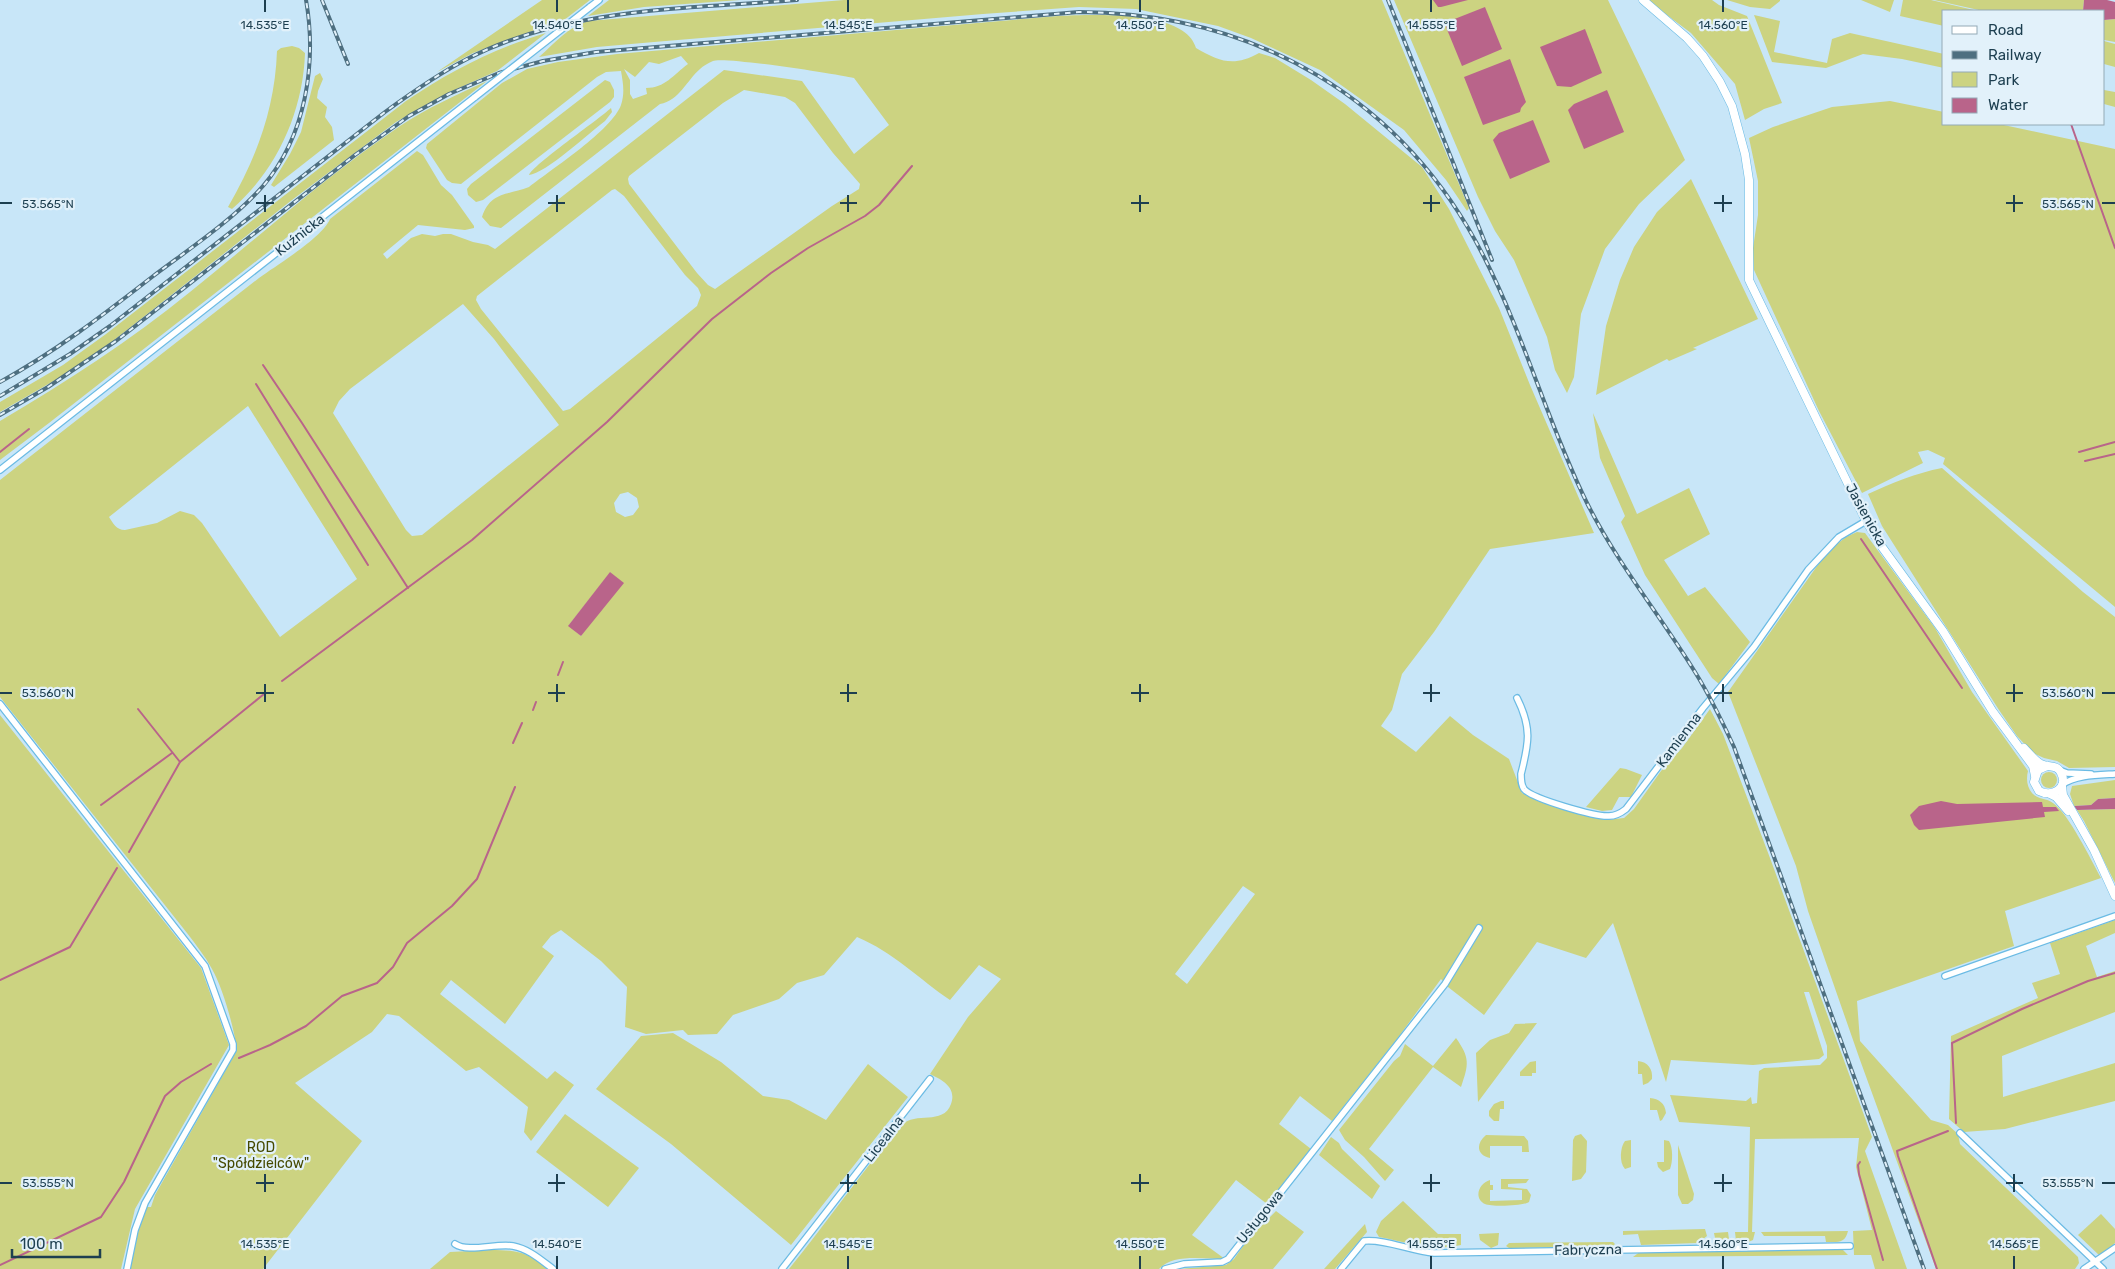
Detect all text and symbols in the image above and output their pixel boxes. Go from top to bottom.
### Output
legend [1942,10,2105,125]
text: 14.535°E [241,18,289,32]
text: 14.540°E [532,18,582,32]
text: 14.545°E [823,18,873,32]
text: 14.550°E [1115,18,1165,32]
text: 14.555°E [1407,18,1455,32]
text: 14.560°E [1698,18,1748,32]
text: Road [1988,21,2024,39]
text: Railway [1988,46,2042,64]
text: Park [1988,71,2019,89]
text: Water [1988,96,2028,114]
text: 53.565°N [22,197,74,211]
text: 53.565°N [2042,197,2094,211]
street label: Kuźnicka [272,210,328,260]
street label: Jasienicka [1842,481,1890,549]
text: 53.560°N [22,686,74,700]
text: 53.560°N [2042,686,2094,700]
street label: Kamienna [1653,709,1705,771]
street label: Licealna [861,1112,907,1166]
park label: ROD "Spółdzielców" [213,1139,309,1172]
text: 53.555°N [22,1176,74,1190]
text: 53.555°N [2042,1176,2094,1190]
street label: Usługowa [1233,1187,1287,1247]
scale bar [12,1226,100,1258]
text: 100 m [20,1235,62,1253]
text: 14.535°E [241,1237,289,1251]
text: 14.540°E [532,1237,582,1251]
text: 14.545°E [823,1237,873,1251]
text: 14.550°E [1115,1237,1165,1251]
text: 14.555°E [1407,1237,1455,1251]
text: 14.560°E [1698,1237,1748,1251]
text: 14.565°E [1990,1237,2038,1251]
street label: Fabryczna [1554,1241,1622,1259]

